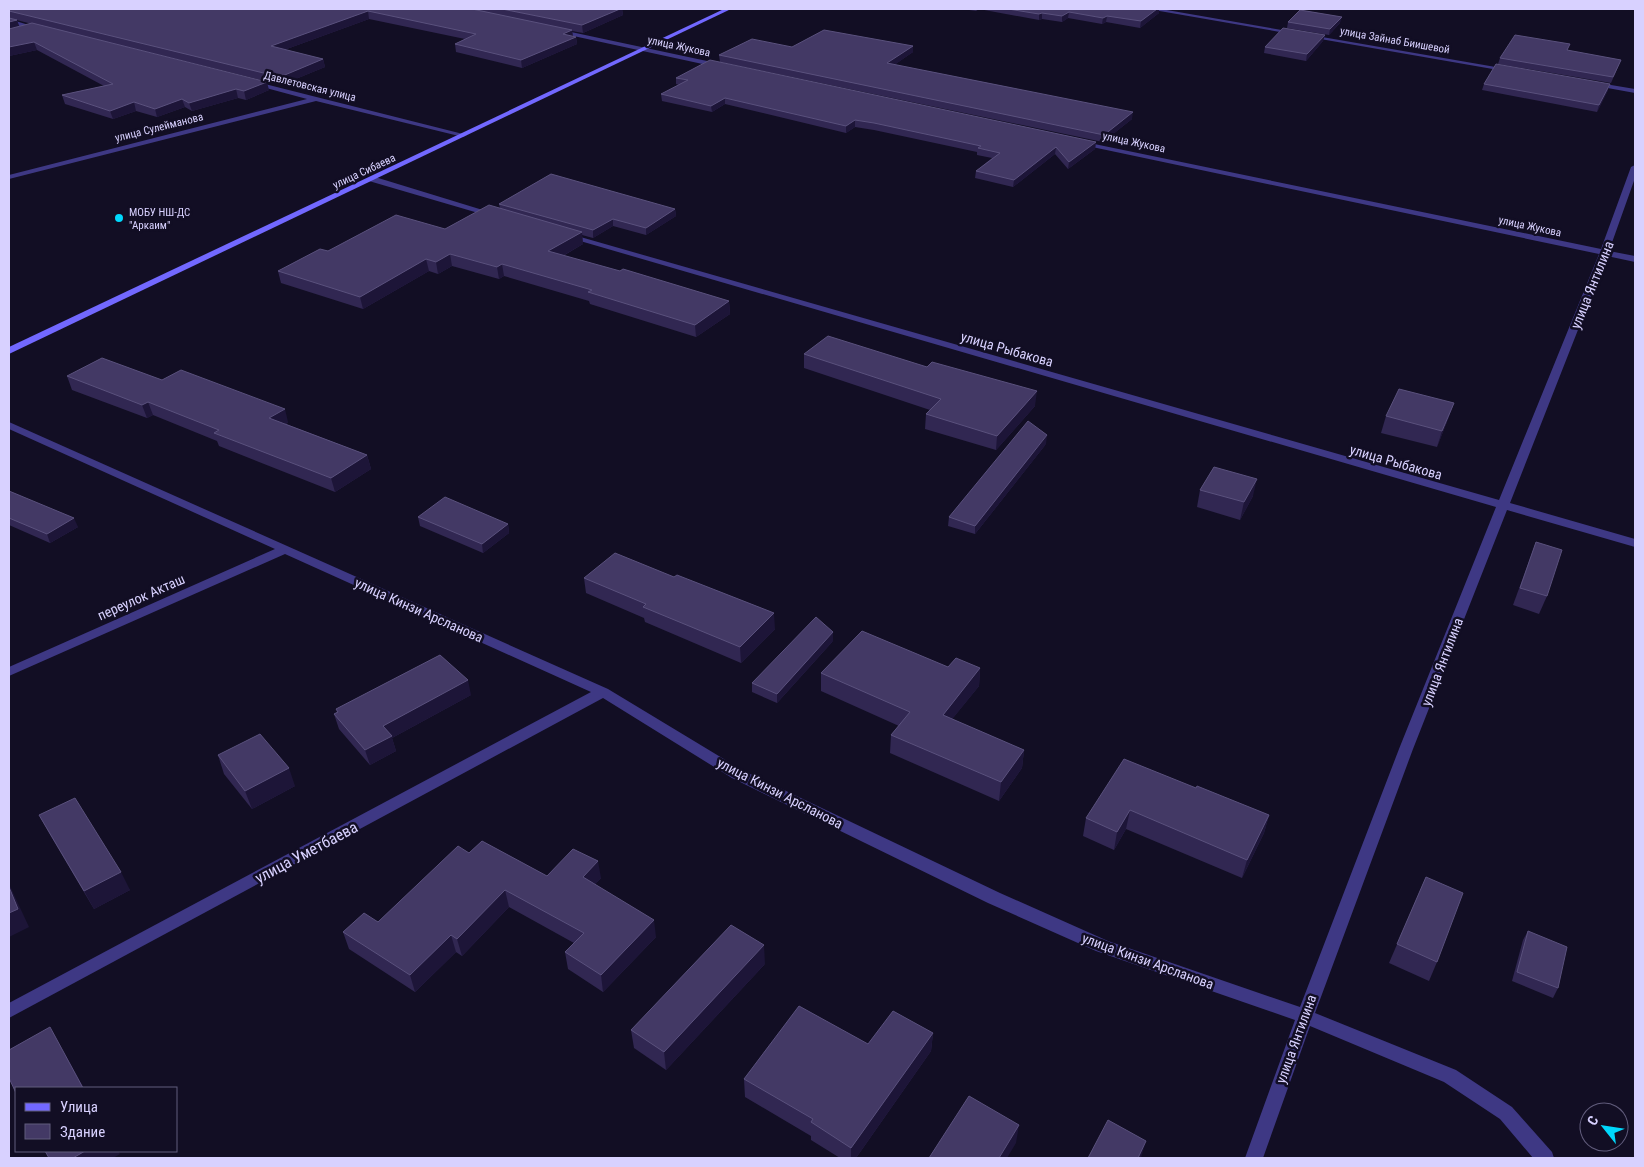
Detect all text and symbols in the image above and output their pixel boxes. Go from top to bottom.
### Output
street label: улица Зайнаб Биишевой [1339,24,1451,57]
street label: улица Жукова [646,34,711,59]
street label: Давлетовская улица [263,69,357,104]
street label: улица Сулейманова [114,110,205,145]
street label: улица Жукова [1101,130,1166,155]
street label: улица Сибаева [331,151,398,192]
place label: МОБУ НШ-ДС "Аркаим" [129,206,190,232]
marker: МОБУ НШ-ДС "Аркаим" [113,212,125,224]
street label: улица Жукова [1497,214,1562,239]
street label: улица Янтилина [1567,239,1617,331]
street label: улица Рыбакова [959,328,1055,370]
street label: улица Рыбакова [1348,441,1444,483]
street label: переулок Акташ [95,571,187,623]
street label: улица Кинзи Арсланова [352,574,486,646]
street label: улица Янтилина [1418,616,1466,708]
street label: улица Кинзи Арсланова [715,754,845,832]
street label: улица Уметбаева [252,817,361,887]
street label: улица Кинзи Арсланова [1080,930,1216,992]
street label: улица Янтилина [1273,992,1319,1086]
legend [15,1087,178,1152]
text: Улица [60,1098,98,1116]
north arrow [1579,1102,1629,1152]
text: С [1584,1113,1602,1128]
text: Здание [60,1123,105,1141]

